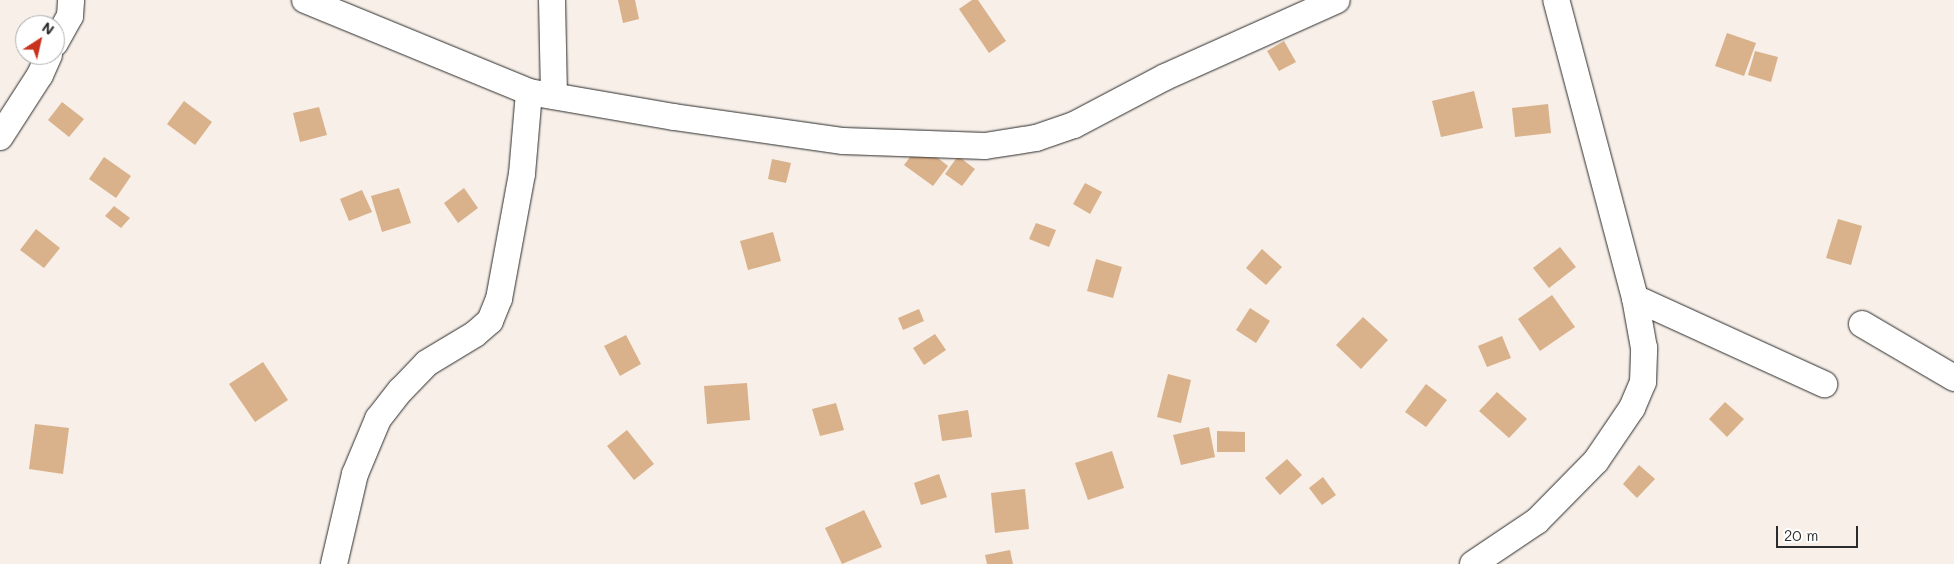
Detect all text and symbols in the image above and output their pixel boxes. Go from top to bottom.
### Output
north arrow [15,15,65,65]
text: N [39,17,58,39]
scale bar [1779,516,1862,548]
text: 20 m [1784,525,1818,545]

